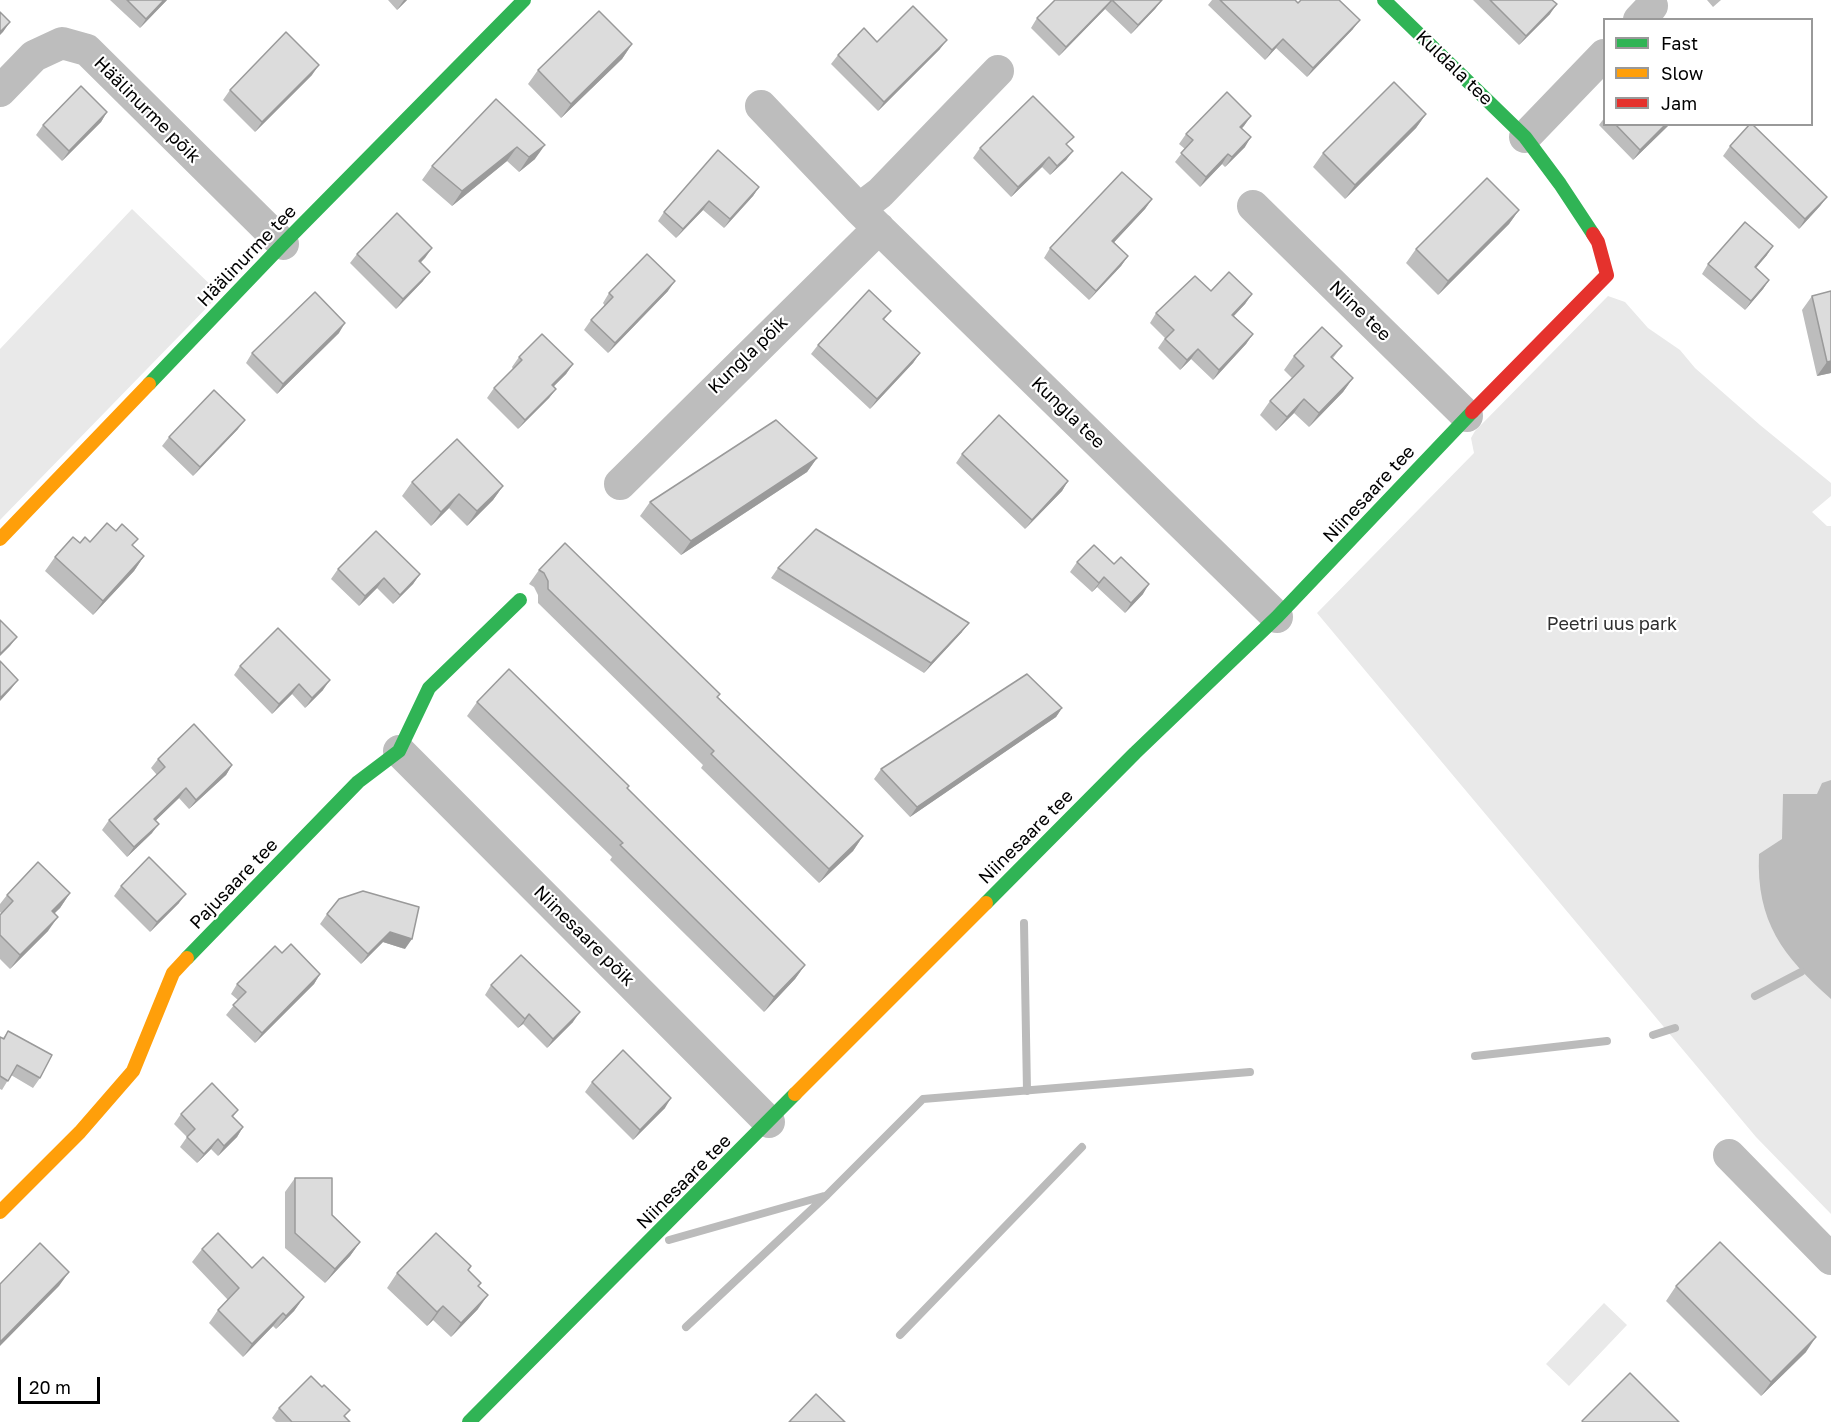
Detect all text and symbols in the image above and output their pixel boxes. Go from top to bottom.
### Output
legend [1603,18,1813,126]
street label: Kuldala tee [1411,26,1497,110]
text: Fast [1661,32,1698,54]
street label: Häälinurme põik [89,52,205,168]
text: Slow [1661,62,1703,84]
text: Jam [1661,92,1697,114]
street label: Häälinurme tee [193,201,301,311]
street label: Niine tee [1325,276,1395,346]
street label: Kungla põik [704,312,792,398]
street label: Kungla tee [1027,373,1109,453]
street label: Niinesaare tee [1319,441,1419,547]
park label: Peetri uus park [1547,613,1677,635]
street label: Niinesaare tee [974,785,1078,889]
street label: Pajusaare tee [186,834,282,934]
street label: Niinesaare põik [529,881,639,991]
street label: Niinesaare tee [632,1130,736,1234]
scale bar [21,1365,104,1403]
text: 20 m [29,1376,71,1398]

